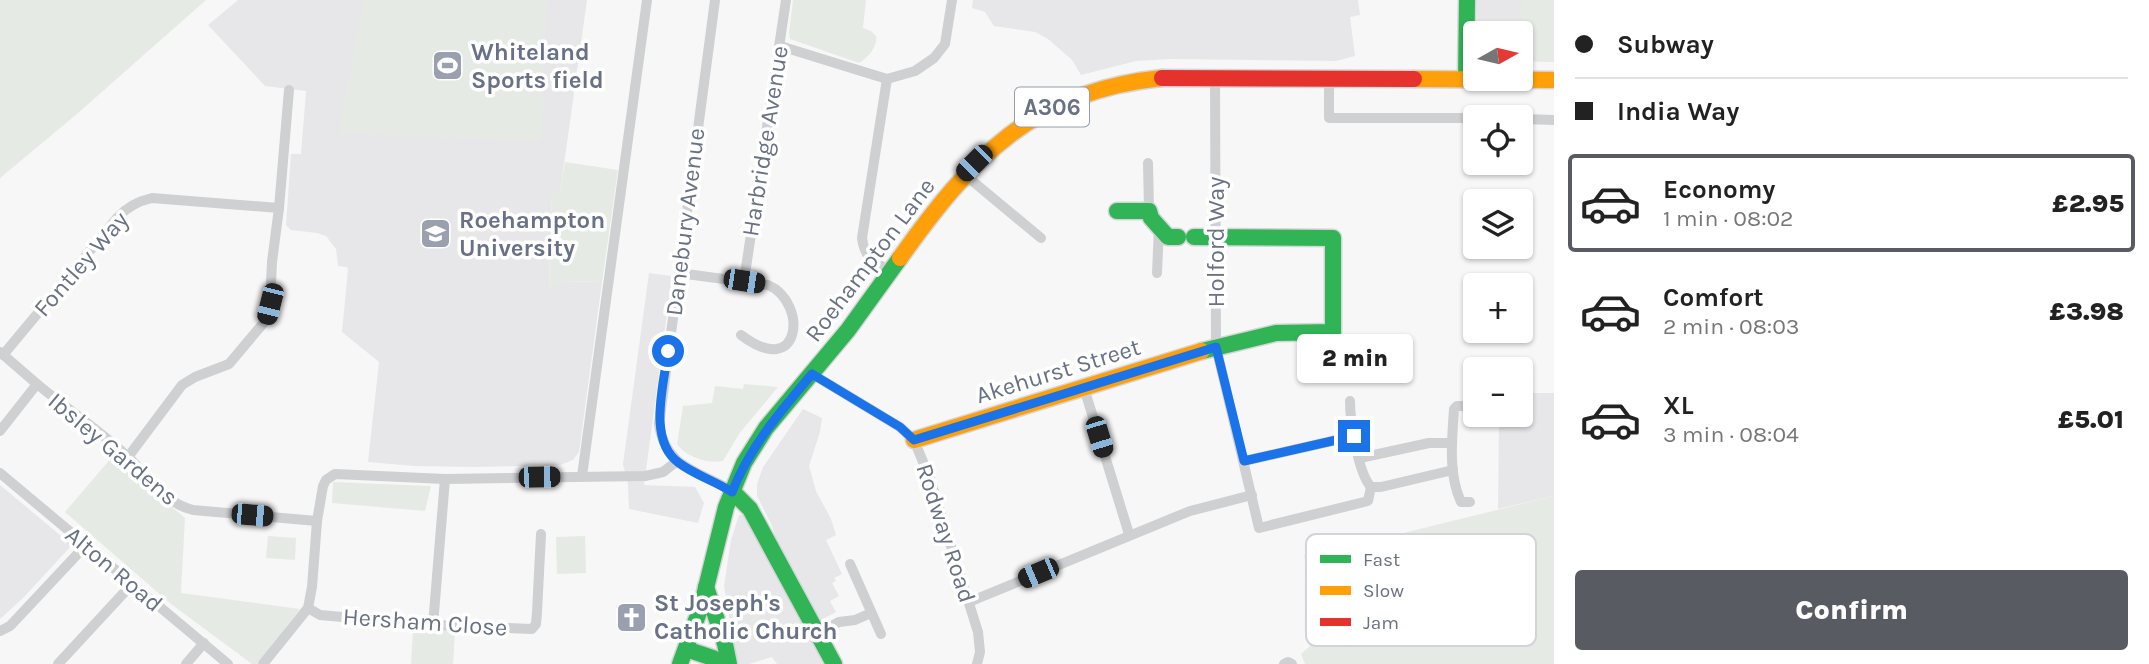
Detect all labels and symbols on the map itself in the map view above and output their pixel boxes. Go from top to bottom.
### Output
north arrow [1463,21,1533,91]
place label: Whiteland Sports field [471,38,604,94]
street label: Harbridge Avenue [736,44,794,238]
sports icon: Whiteland Sports field [431,49,465,83]
road number: A306 [1015,88,1089,127]
street label: Danebury Avenue [660,126,710,318]
car [952,141,997,185]
street label: Roehampton Lane [799,173,941,347]
street label: Holford Way [1202,177,1230,307]
street label: Fontley Way [28,206,134,322]
place label: Roehampton University [459,206,605,262]
school or university icon: Roehampton University [419,217,453,251]
car [722,267,767,295]
car [255,281,286,327]
street label: Akehurst Street [972,333,1144,409]
callout: 2 min [1296,334,1412,384]
route start [652,335,684,367]
street label: Ibsley Gardens [43,387,183,511]
car [1083,414,1116,460]
route end [1338,420,1370,452]
street label: Rodway Road [910,460,982,606]
car [518,466,561,488]
car [231,503,274,527]
street label: Alton Road [60,520,168,618]
legend [1306,534,1536,646]
text: Fast [1363,549,1400,571]
car [1015,555,1062,591]
text: Slow [1363,580,1404,602]
place label: St Joseph's Catholic Church [654,589,838,645]
church icon: St Joseph's Catholic Church [614,600,648,634]
street label: Hersham Close [342,602,508,642]
text: Jam [1363,612,1399,634]

